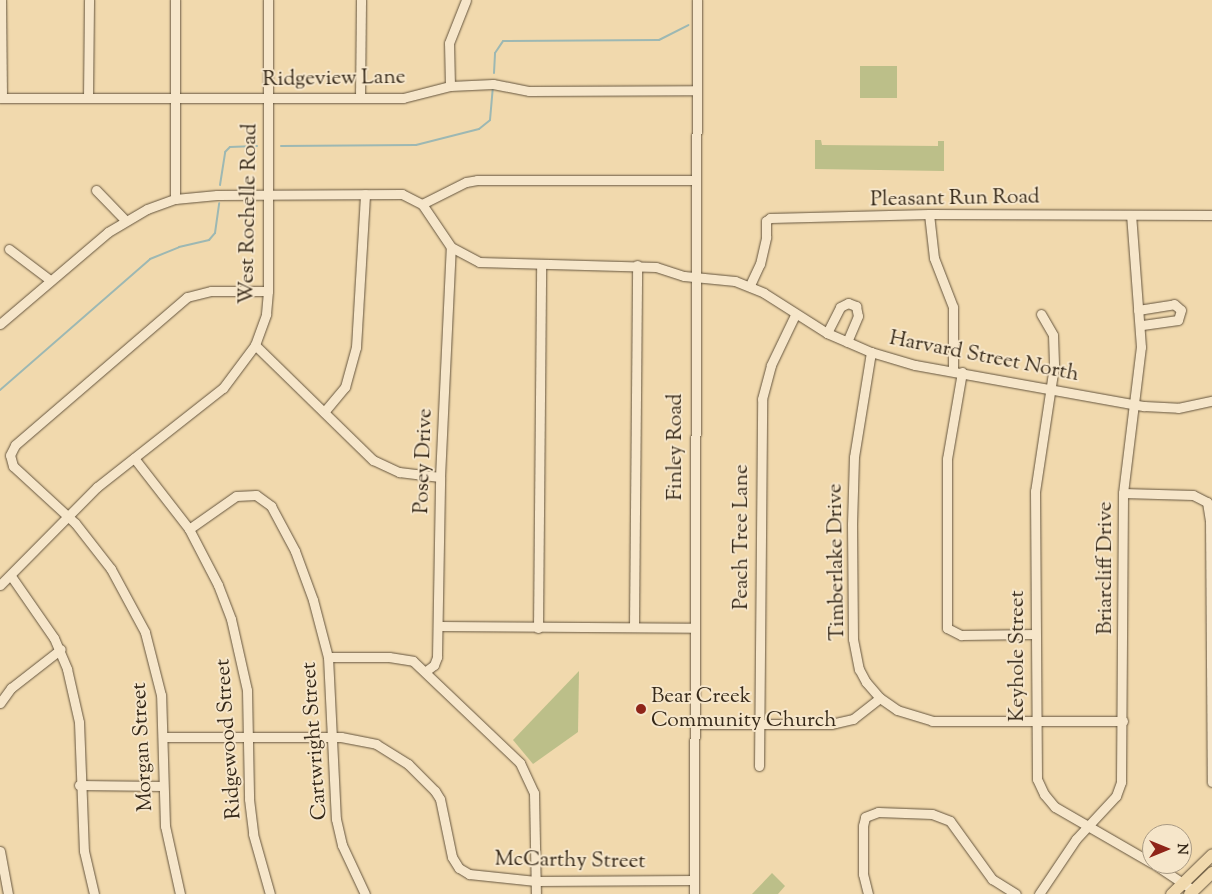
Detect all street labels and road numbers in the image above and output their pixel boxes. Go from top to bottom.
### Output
street label: Ridgeview Lane [262,65,406,93]
street label: West Rochelle Road [235,123,263,305]
street label: Pleasant Run Road [870,185,1040,213]
street label: Harvard Street North [887,326,1081,388]
street label: Finley Road [663,394,689,500]
street label: Posey Drive [410,408,438,514]
street label: Peach Tree Lane [729,464,755,610]
street label: Timberlake Drive [823,483,851,641]
street label: Briarcliff Drive [1093,501,1119,635]
street label: Keyhole Street [1005,590,1031,722]
street label: Ridgewood Street [211,658,247,820]
street label: Cartwright Street [297,661,333,821]
street label: Morgan Street [127,682,159,812]
street label: McCarthy Street [494,847,646,875]

